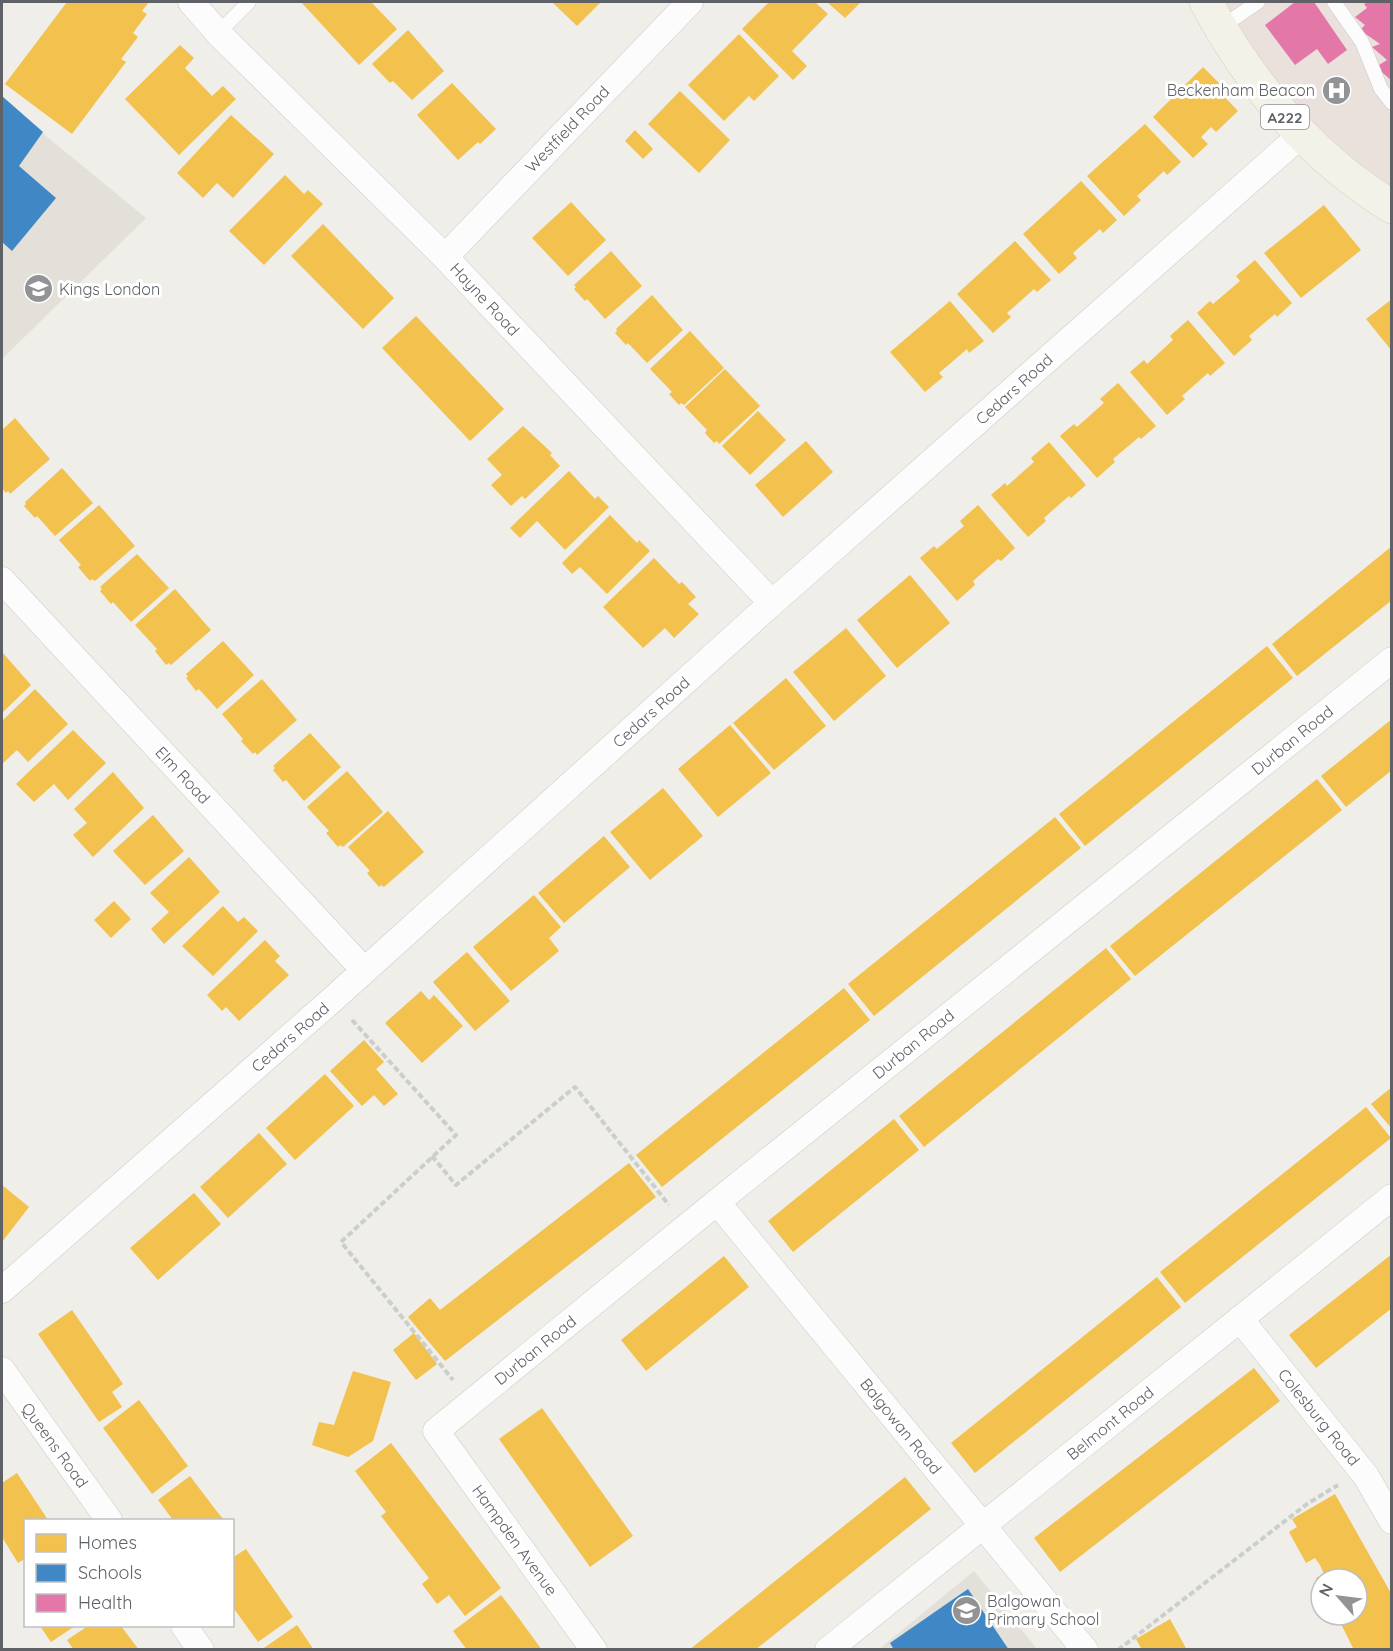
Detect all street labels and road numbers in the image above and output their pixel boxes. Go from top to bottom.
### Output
street label: Westfield Road [521,82,613,176]
road number: A222 [1261,105,1309,129]
street label: Hayne Road [446,258,524,340]
street label: Cedars Road [971,349,1057,429]
street label: Cedars Road [608,672,694,752]
street label: Durban Road [1247,701,1337,779]
street label: Elm Road [151,742,215,808]
street label: Cedars Road [247,998,333,1076]
street label: Durban Road [868,1005,958,1083]
street label: Durban Road [490,1311,580,1389]
street label: Colesburg Road [1274,1364,1364,1470]
street label: Balgowan Road [856,1374,946,1478]
street label: Belmont Road [1062,1382,1158,1464]
street label: Queens Road [17,1399,93,1491]
street label: Hampden Avenue [468,1480,562,1600]

